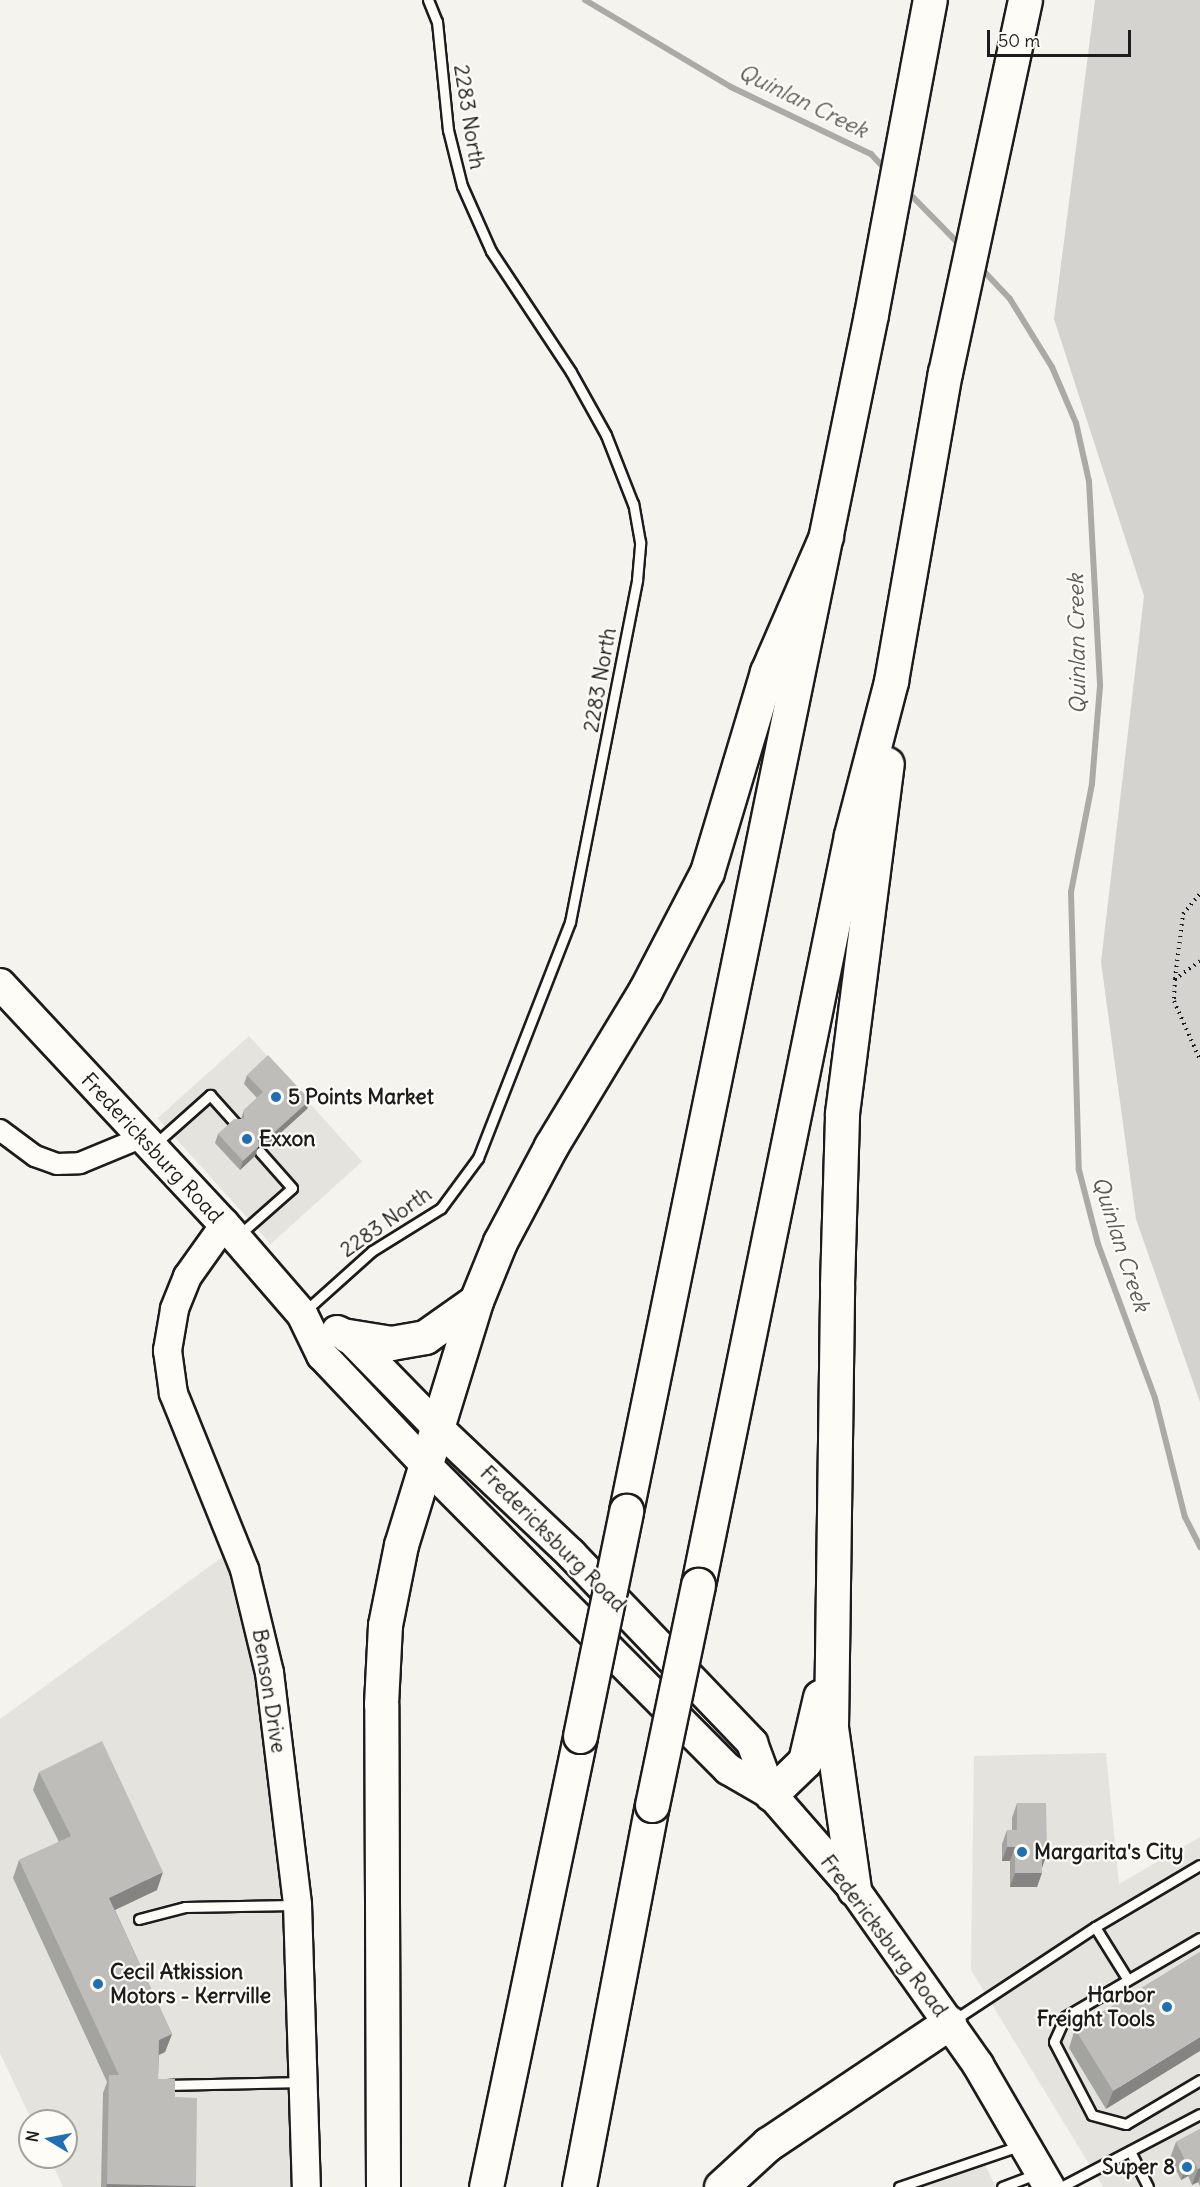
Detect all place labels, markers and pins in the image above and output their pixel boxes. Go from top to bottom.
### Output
place label: 5 Points Market [288,1084,434,1110]
marker: 5 Points Market [269,1090,283,1104]
place label: Exxon [259,1126,315,1152]
marker: Exxon [240,1132,254,1146]
place label: Margarita's City [1034,1839,1183,1865]
marker: Margarita's City [1015,1845,1029,1859]
place label: Cecil Atkission Motors - Kerrville [110,1959,271,2009]
marker: Cecil Atkission Motors - Kerrville [91,1977,105,1991]
place label: Harbor Freight Tools [1037,1982,1155,2032]
marker: Harbor Freight Tools [1160,2000,1174,2014]
place label: Super 8 [1102,2154,1175,2180]
marker: Super 8 [1180,2160,1194,2174]

